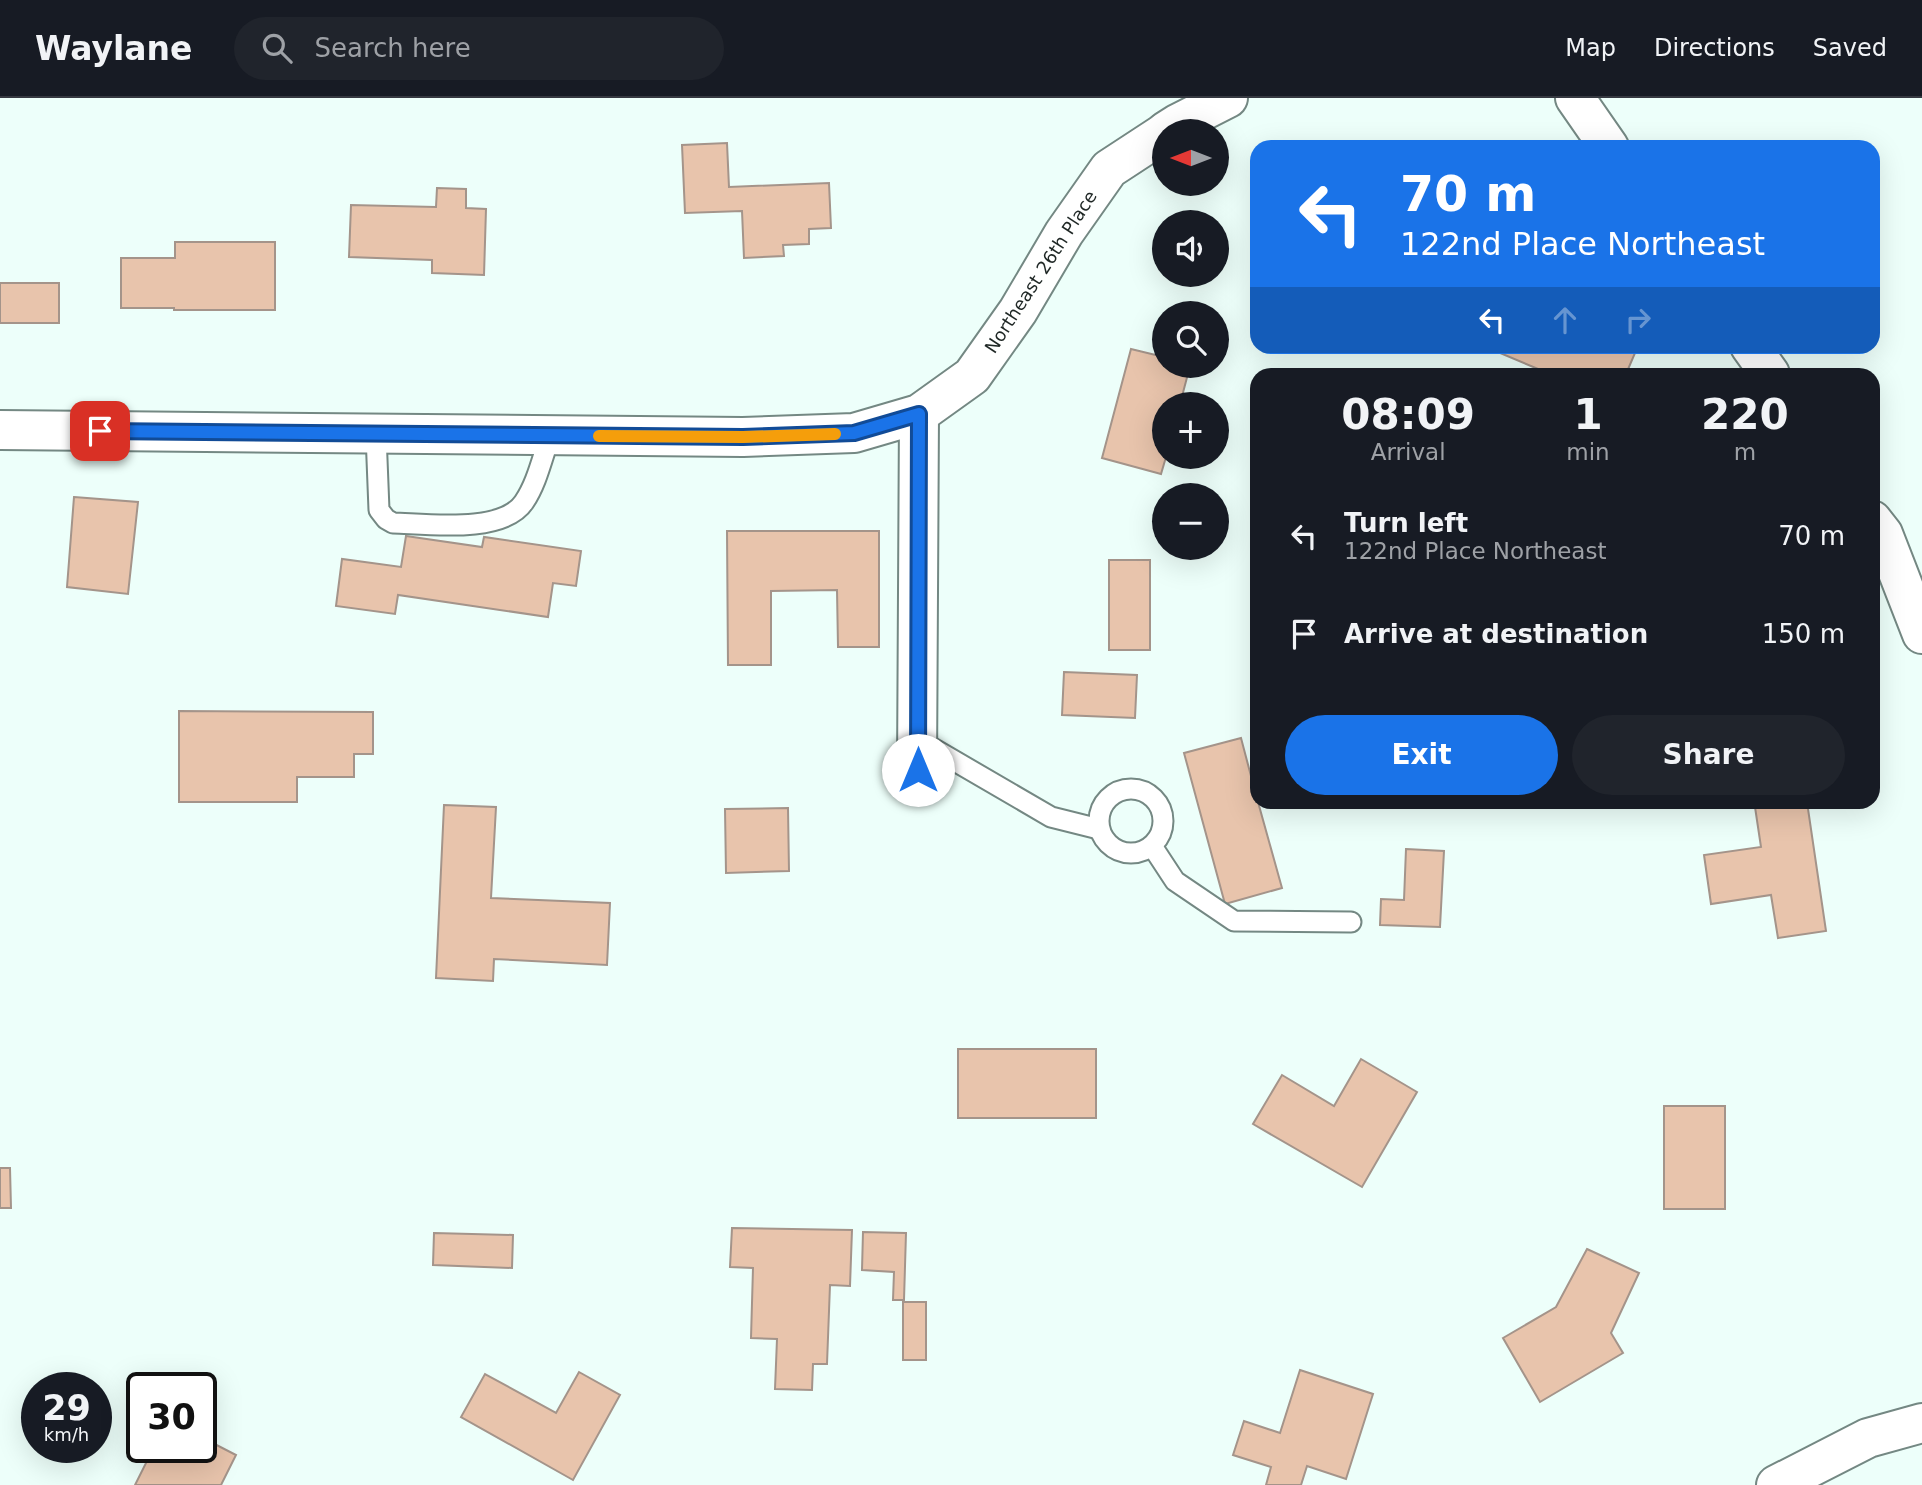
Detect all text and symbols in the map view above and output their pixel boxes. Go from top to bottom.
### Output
search box [234,17,724,80]
text: Waylane [35,29,192,68]
icon: search [258,29,296,67]
text: Search here [314,33,471,63]
text: Map [1565,34,1616,62]
text: Directions [1654,34,1775,62]
text: Saved [1813,34,1887,62]
north arrow [1152,119,1228,196]
map controls [1152,119,1229,560]
text: 70 m [1400,166,1536,223]
icon: left [1285,168,1376,259]
street label: Northeast 26th Place [980,187,1101,357]
button: sound [1152,210,1229,287]
text: 122nd Place Northeast [1400,225,1765,263]
button: search [1152,301,1229,378]
icon: left [1473,301,1511,339]
icon: ahead [1546,301,1584,339]
icon: right [1619,301,1657,339]
text: 08:09 [1341,390,1475,439]
text: 1 [1573,390,1603,439]
text: 220 [1701,390,1789,439]
button: + [1152,392,1229,469]
pin [70,401,130,461]
icon: arrive [81,412,119,450]
text: Arrival [1371,439,1446,465]
text: min [1566,439,1610,465]
text: m [1734,439,1756,465]
button: − [1152,483,1229,560]
text: Turn left [1344,508,1468,538]
icon: left [1285,517,1323,555]
text: 70 m [1778,521,1845,551]
text: 122nd Place Northeast [1344,538,1606,564]
icon: arrive [1285,615,1323,653]
text: Arrive at destination [1344,619,1648,649]
text: 150 m [1762,619,1845,649]
button: Exit [1285,715,1558,795]
button: Share [1572,715,1845,795]
position arrow [881,733,955,807]
speed limit sign: 30 [126,1372,217,1463]
text: 29 [42,1388,91,1428]
text: km/h [44,1424,89,1445]

